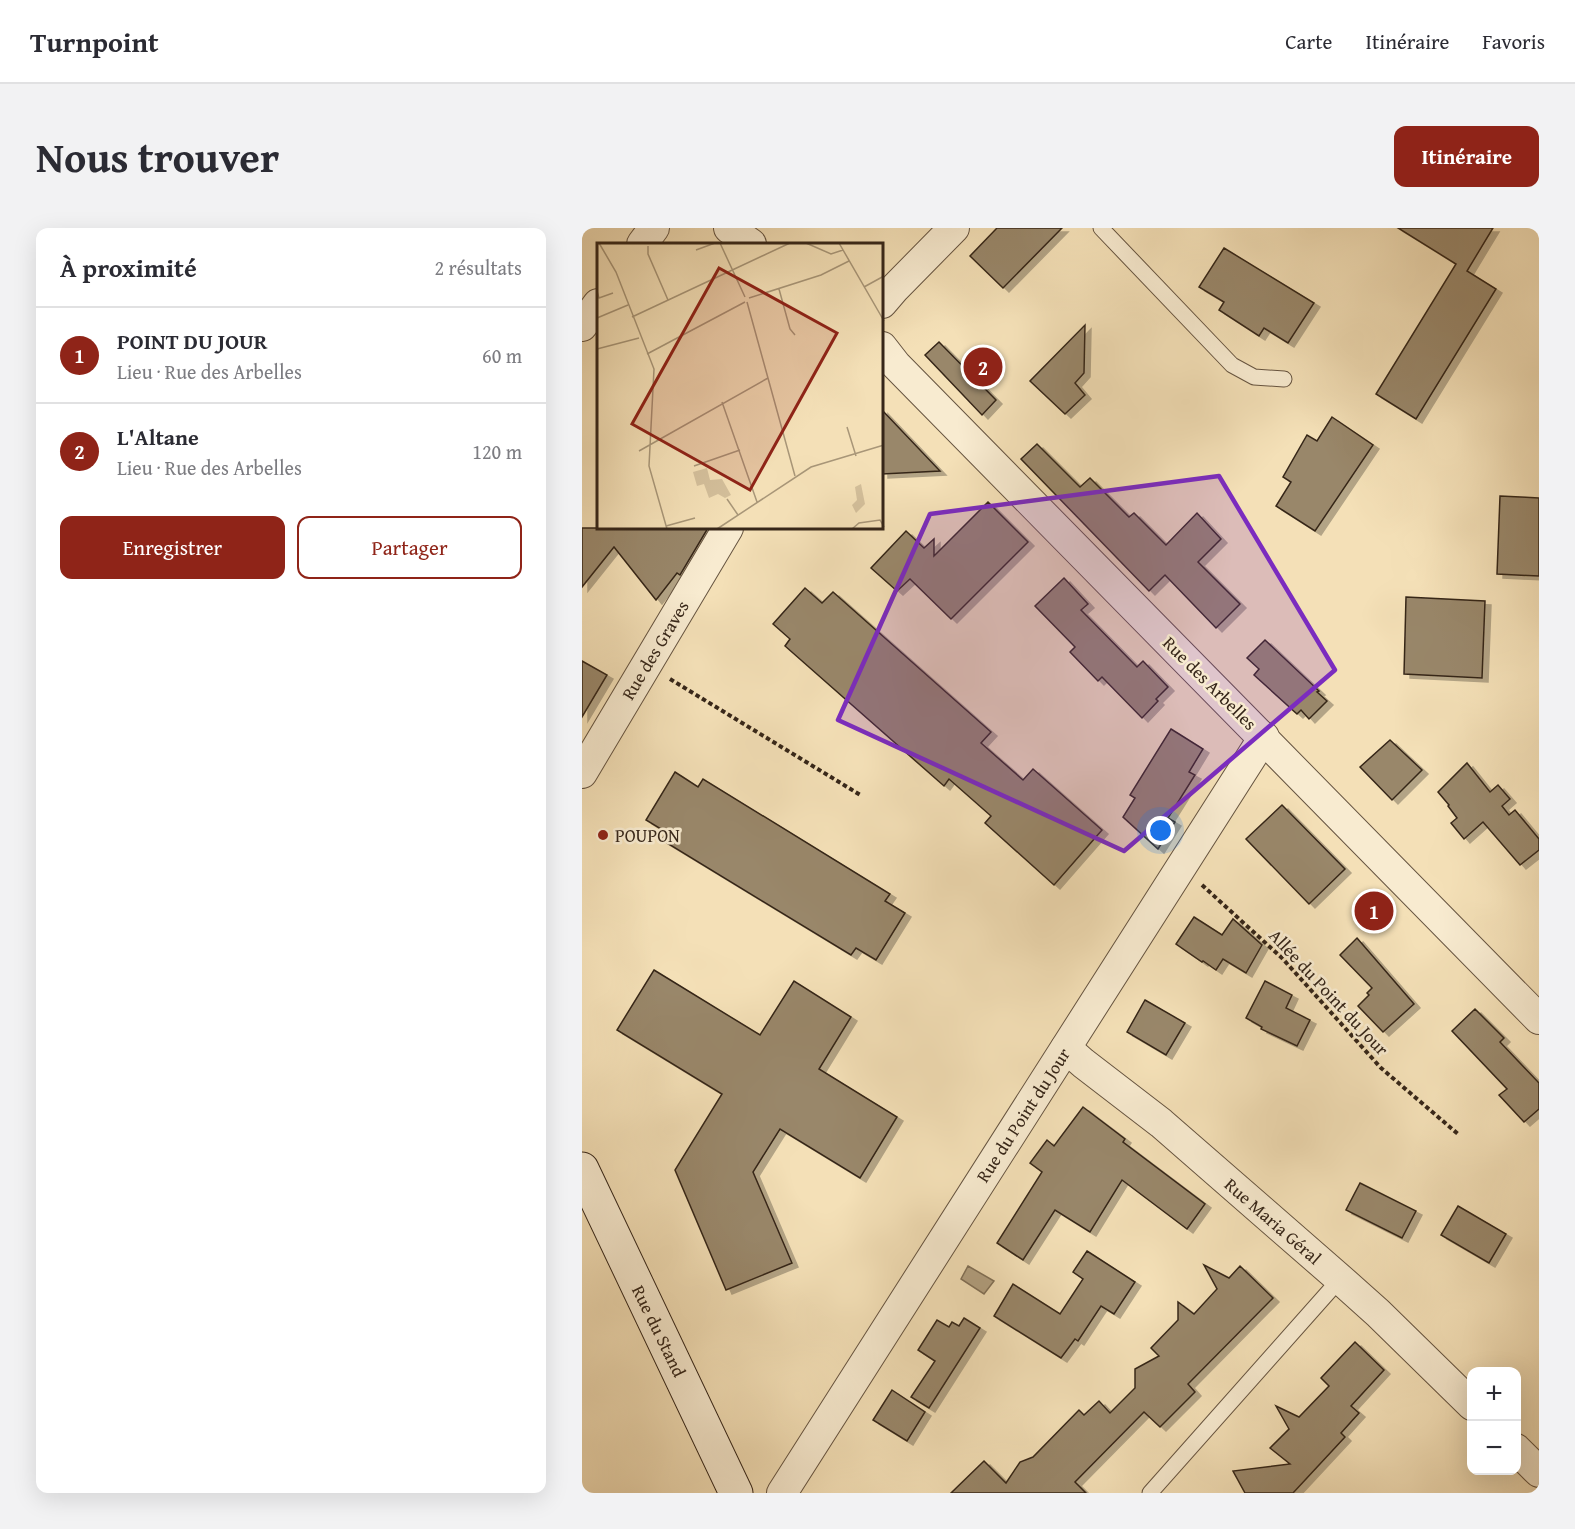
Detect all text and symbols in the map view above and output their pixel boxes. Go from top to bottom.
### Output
text: Turnpoint [30,21,159,62]
text: Carte [1285,26,1332,57]
text: Itinéraire [1365,26,1449,57]
text: Favoris [1482,26,1545,57]
text: Nous trouver [36,126,279,187]
button: Itinéraire [1394,126,1539,187]
inset map [597,243,884,530]
text: À proximité [60,248,197,287]
text: 2 résultats [434,253,522,282]
text: POINT DU JOUR [117,325,267,357]
text: 1 [74,341,85,370]
text: 60 m [482,341,522,370]
pin: 2 [964,344,1002,390]
text: Lieu · Rue des Arbelles [117,357,302,386]
text: L'Altane [117,421,199,453]
text: 2 [74,437,85,466]
text: 120 m [472,437,522,466]
text: Lieu · Rue des Arbelles [117,453,302,482]
button: Enregistrer [60,516,285,579]
button: Partager [297,516,522,579]
street label: Rue des Graves [615,595,695,705]
street label: Rue des Arbelles [1157,630,1263,736]
your location [1146,816,1175,845]
place label: POUPON [615,822,680,849]
marker: POUPON [596,828,610,842]
pin: 1 [1354,888,1394,934]
street label: Allée du Point du Jour [1263,923,1395,1062]
street label: Rue du Point du Jour [969,1042,1077,1188]
street label: Rue Maria Géral [1219,1171,1327,1271]
street label: Rue du Stand [625,1281,693,1382]
map controls [1467,1367,1521,1475]
button: + [1467,1367,1521,1421]
button: − [1467,1421,1521,1475]

